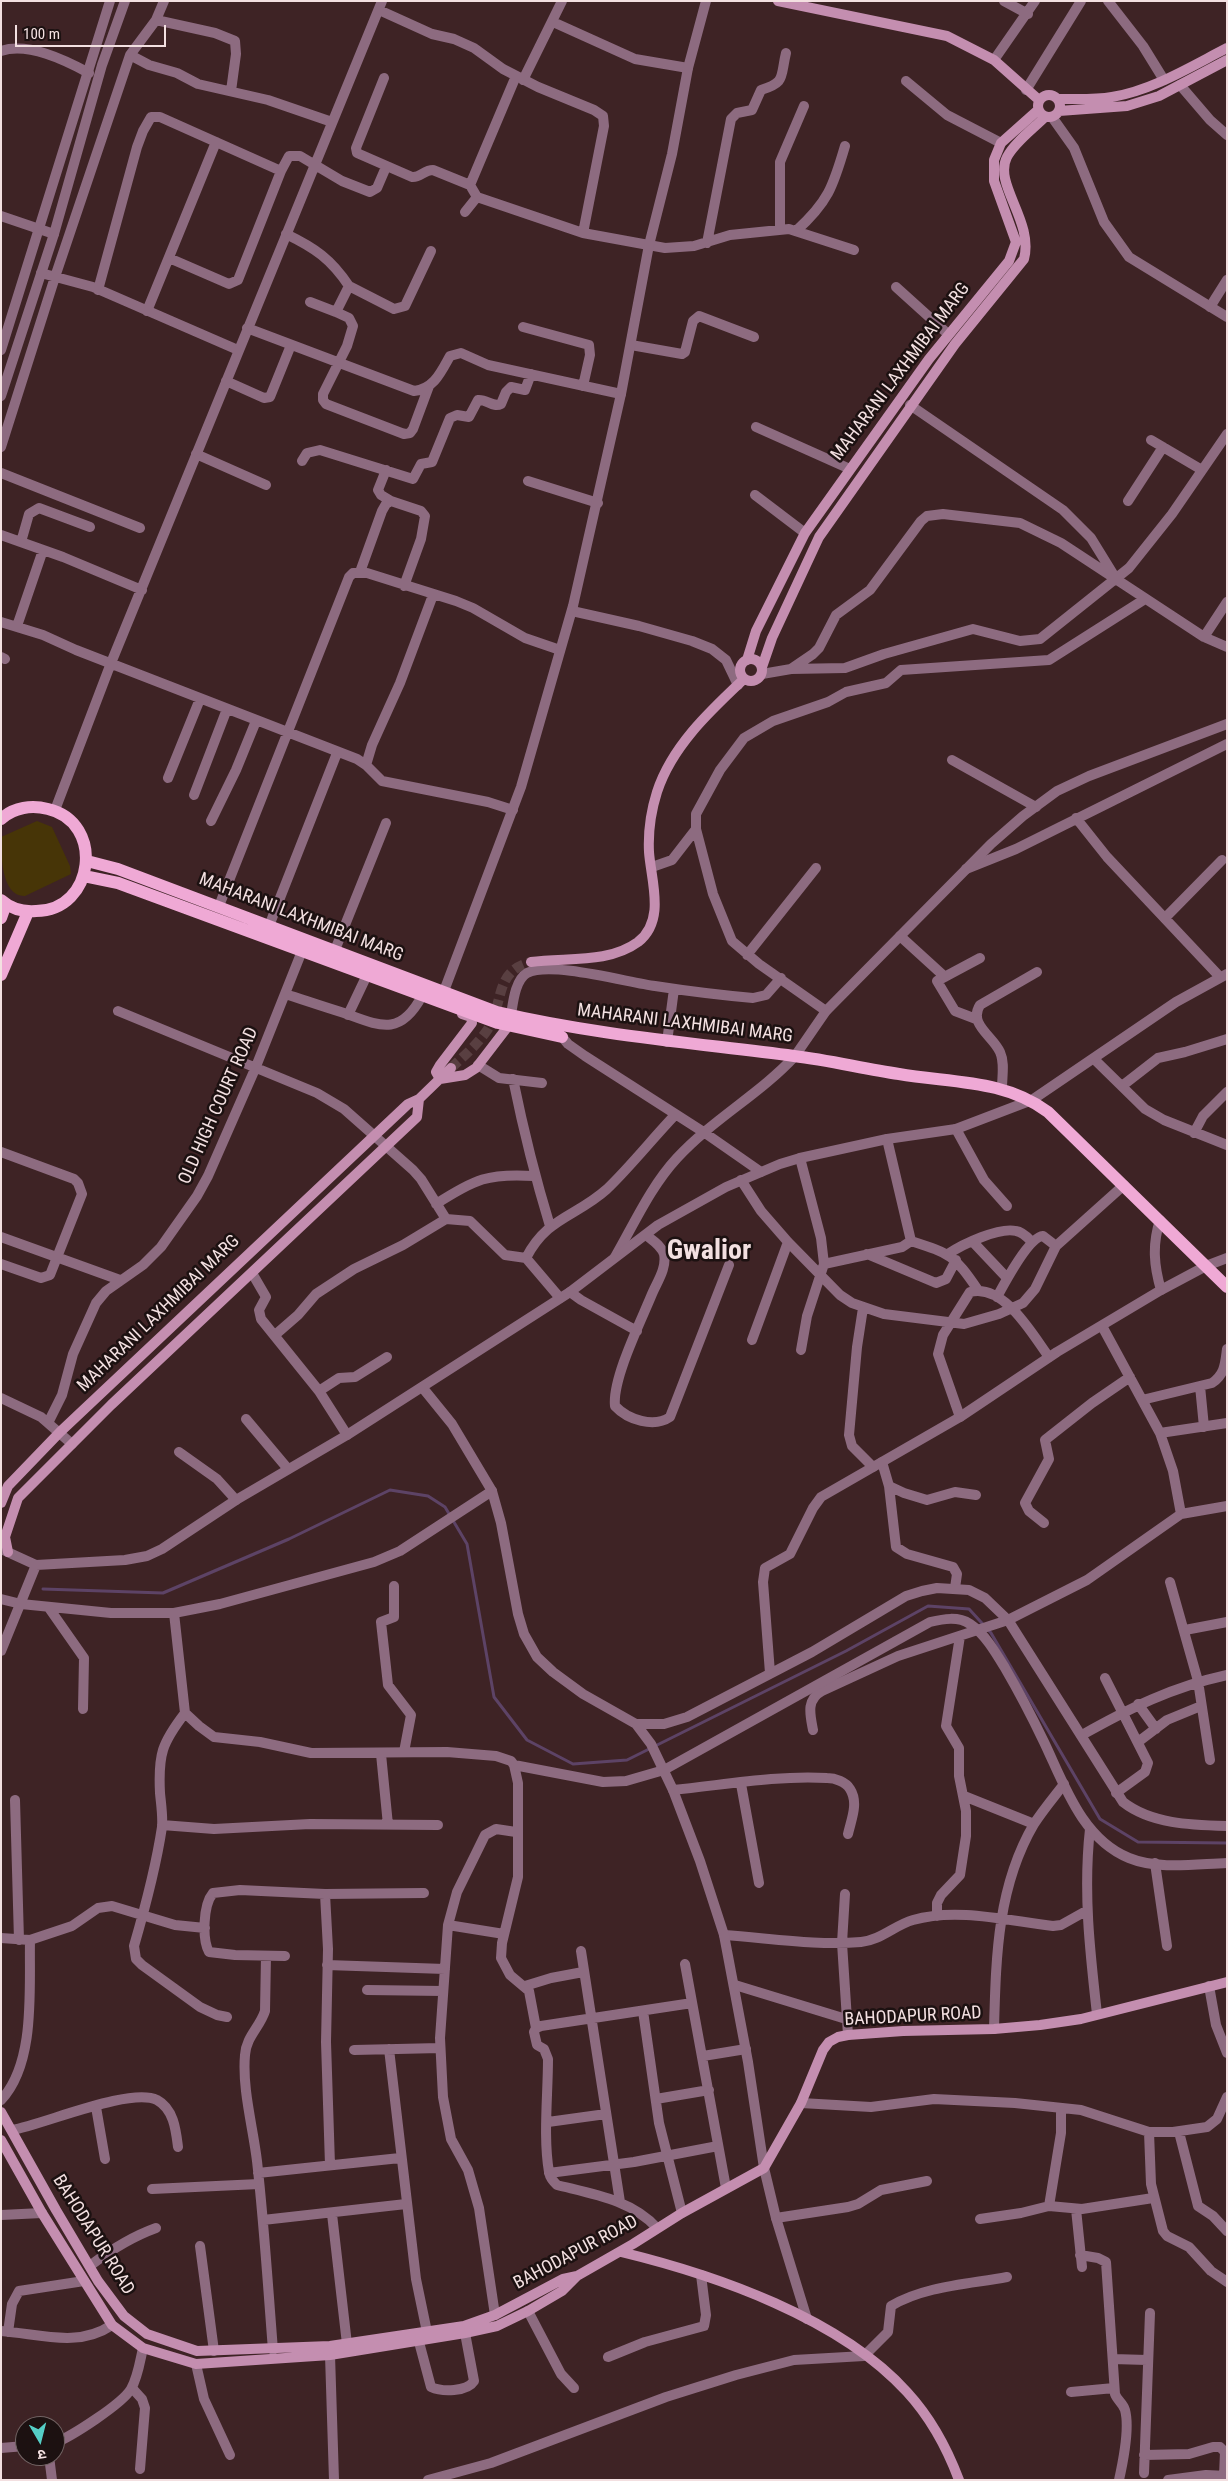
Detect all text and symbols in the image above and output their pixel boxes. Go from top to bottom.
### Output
scale bar [18,15,169,47]
text: 100 m [23,25,60,43]
street label: MAHARANI LAXHMIBAI MARG [827,279,975,465]
street label: MAHARANI LAXHMIBAI MARG [196,869,406,967]
street label: MAHARANI LAXHMIBAI MARG [576,1000,794,1048]
street label: OLD HIGH COURT ROAD [175,1024,263,1188]
street label: MAHARANI LAXHMIBAI MARG [73,1231,245,1397]
district label: Gwalior [667,1235,751,1269]
street label: BAHODAPUR ROAD [844,2003,982,2031]
street label: BAHODAPUR ROAD [47,2171,139,2299]
street label: BAHODAPUR ROAD [510,2211,642,2295]
north arrow [15,2416,65,2466]
text: उ [37,2446,47,2463]

